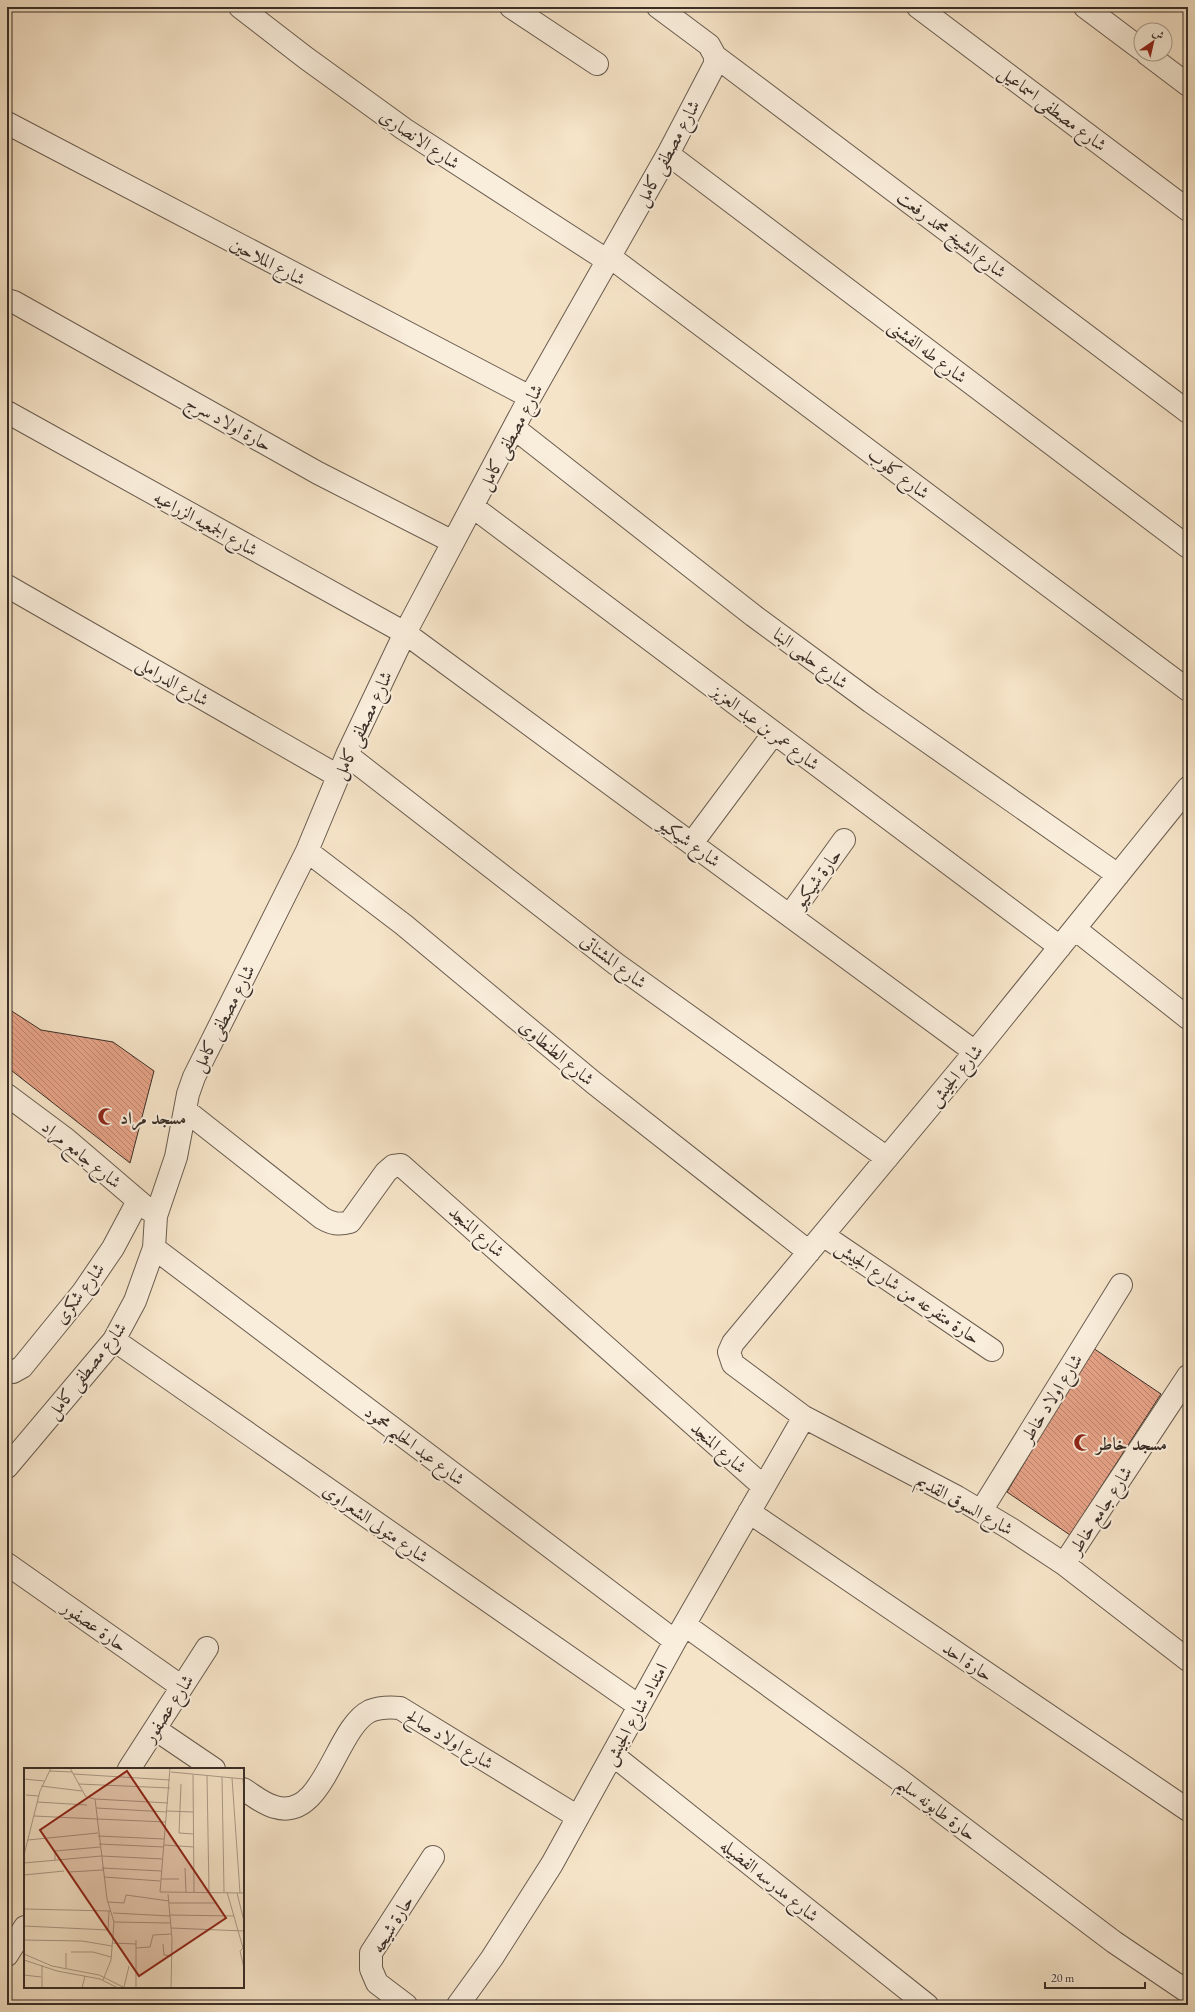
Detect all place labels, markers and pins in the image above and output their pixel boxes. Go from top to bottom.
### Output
place label: مسجد مراد [120,1106,186,1131]
mosque icon: مسجد مراد [97,1107,117,1127]
place label: مسجد خاطر [1094,1432,1167,1456]
mosque icon: مسجد خاطر [1073,1433,1093,1453]

